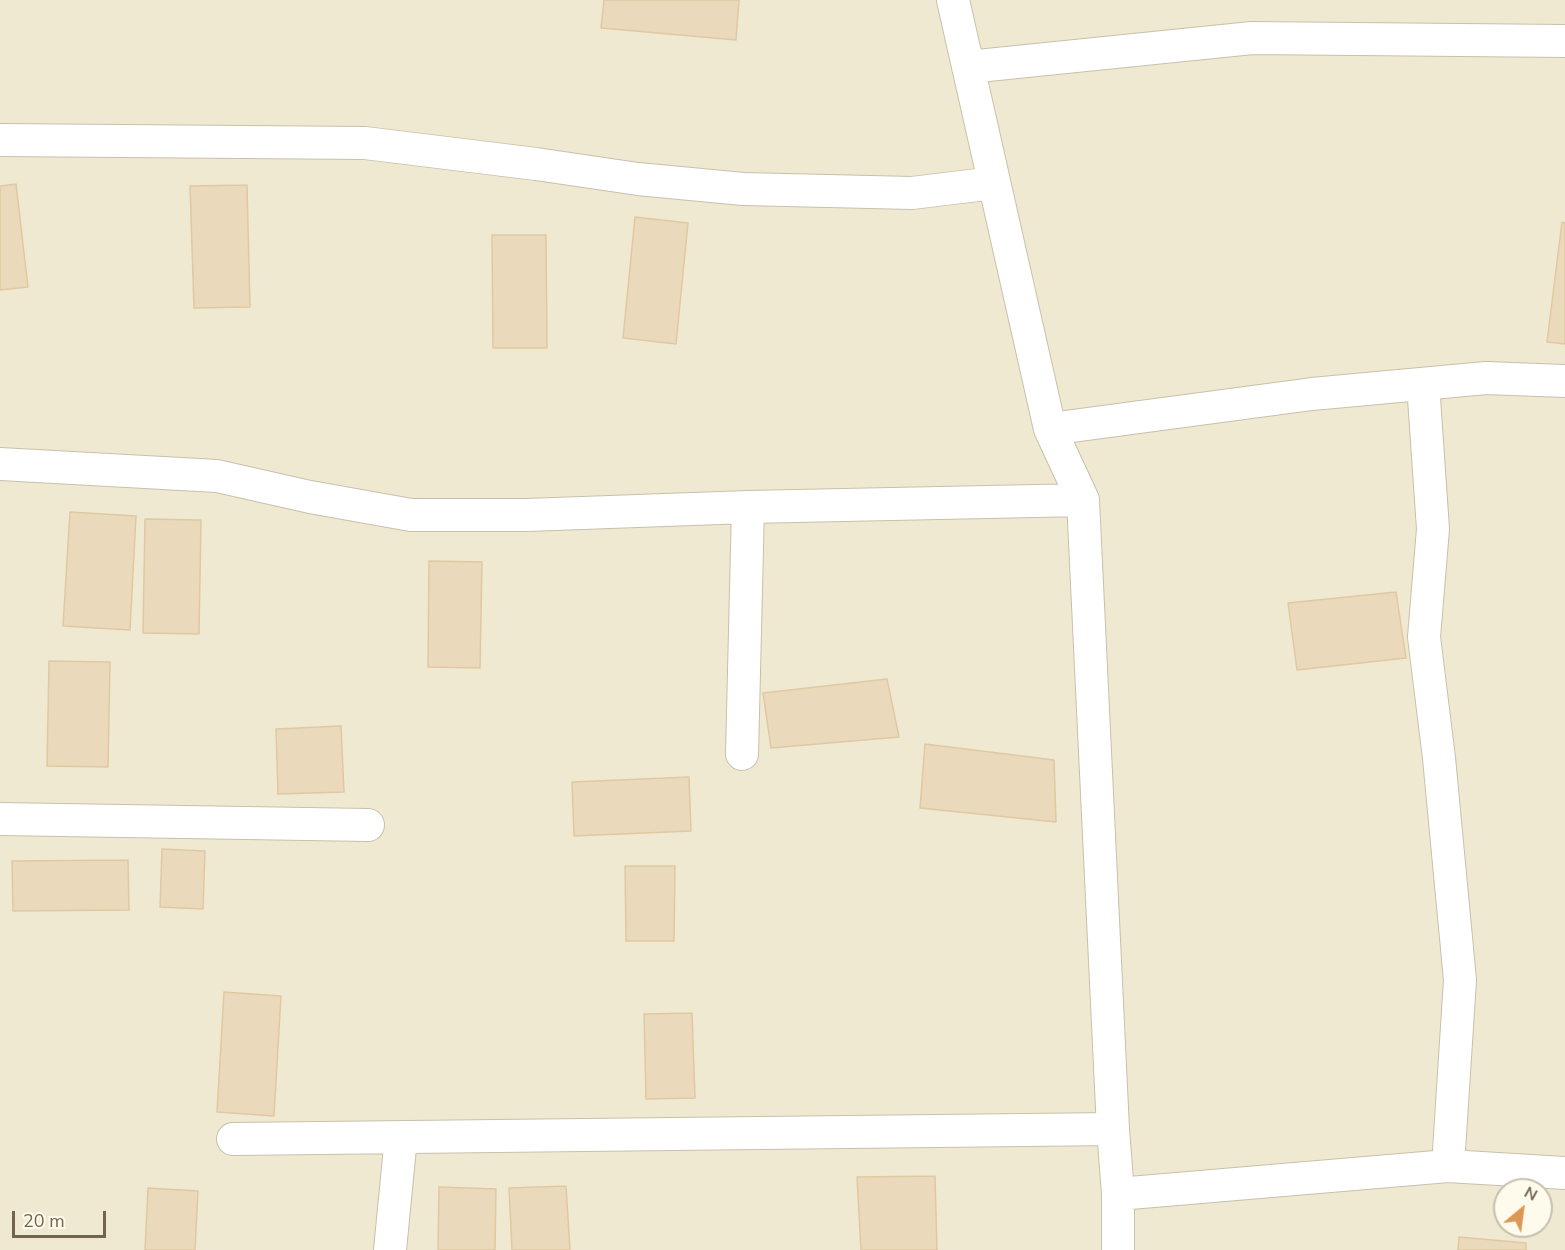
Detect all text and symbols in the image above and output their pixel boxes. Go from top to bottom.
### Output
north arrow [1493,1178,1553,1238]
text: N [1520,1181,1541,1207]
scale bar [15,1199,110,1237]
text: 20 m [23,1209,65,1233]

